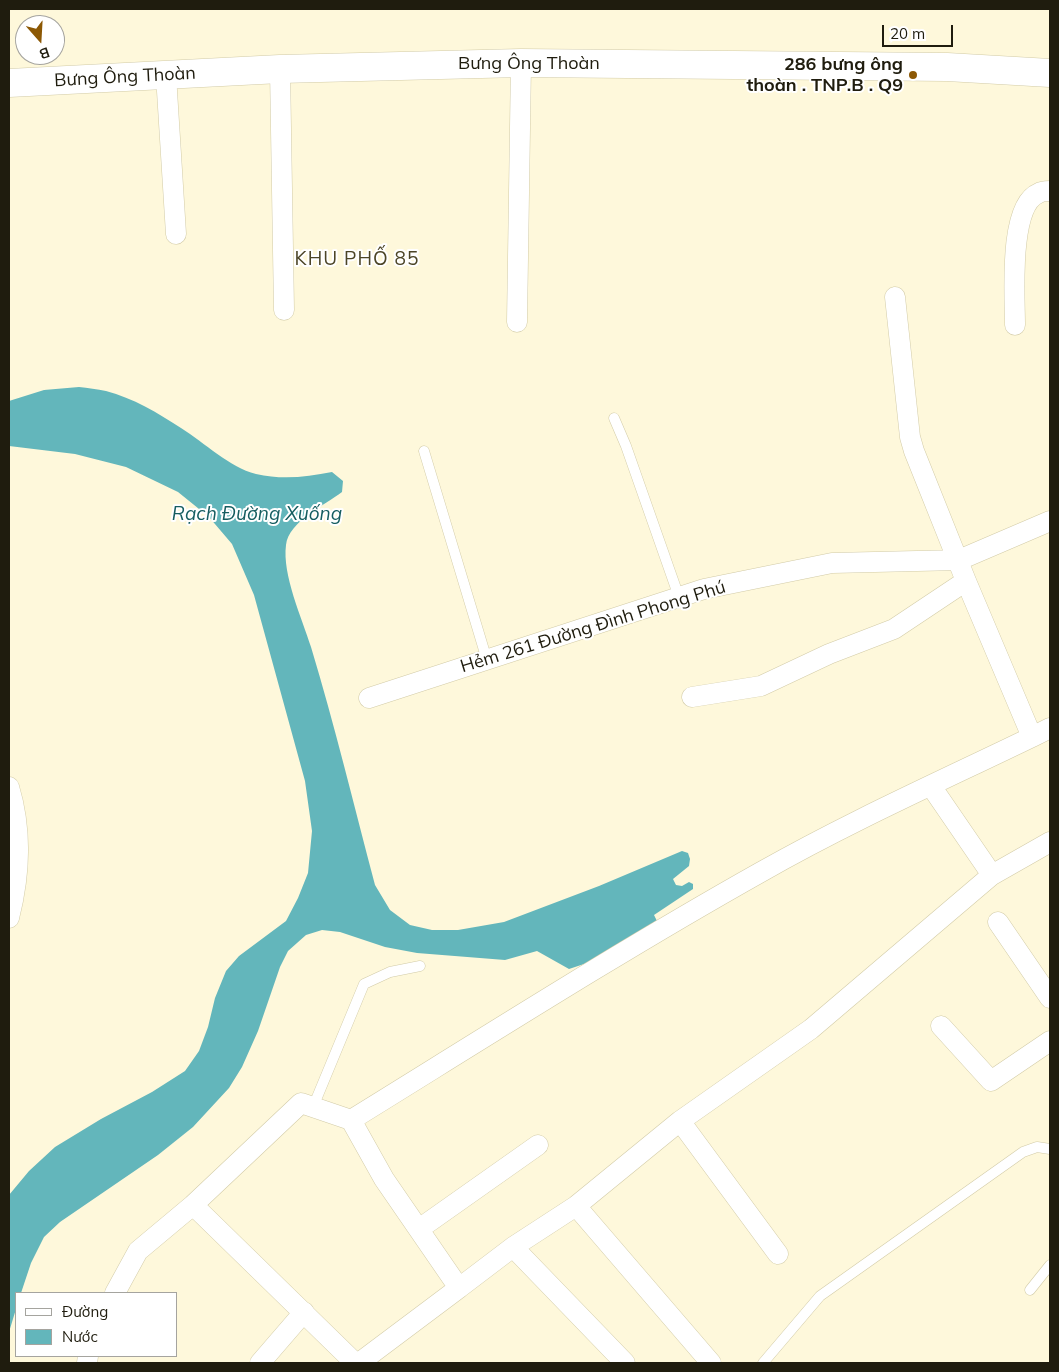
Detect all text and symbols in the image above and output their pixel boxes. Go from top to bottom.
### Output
north arrow [15,15,65,65]
scale bar [884,15,955,47]
text: 20 m [890,24,925,43]
text: B [37,43,52,63]
street label: Bưng Ông Thoàn [458,53,600,75]
place label: 286 bưng ông thoàn . TNP.B . Q9 [746,54,903,96]
street label: Bưng Ông Thoàn [54,63,196,91]
marker: 286 bưng ông thoàn . TNP.B . Q9 [907,69,919,81]
district label: KHU PHỐ 85 [293,248,421,270]
water label: Rạch Đường Xuống [172,503,342,525]
street label: Hẻm 261 Đường Đình Phong Phú [458,576,728,678]
legend [15,1292,178,1357]
text: Đường [62,1302,108,1321]
text: Nước [62,1327,98,1346]

